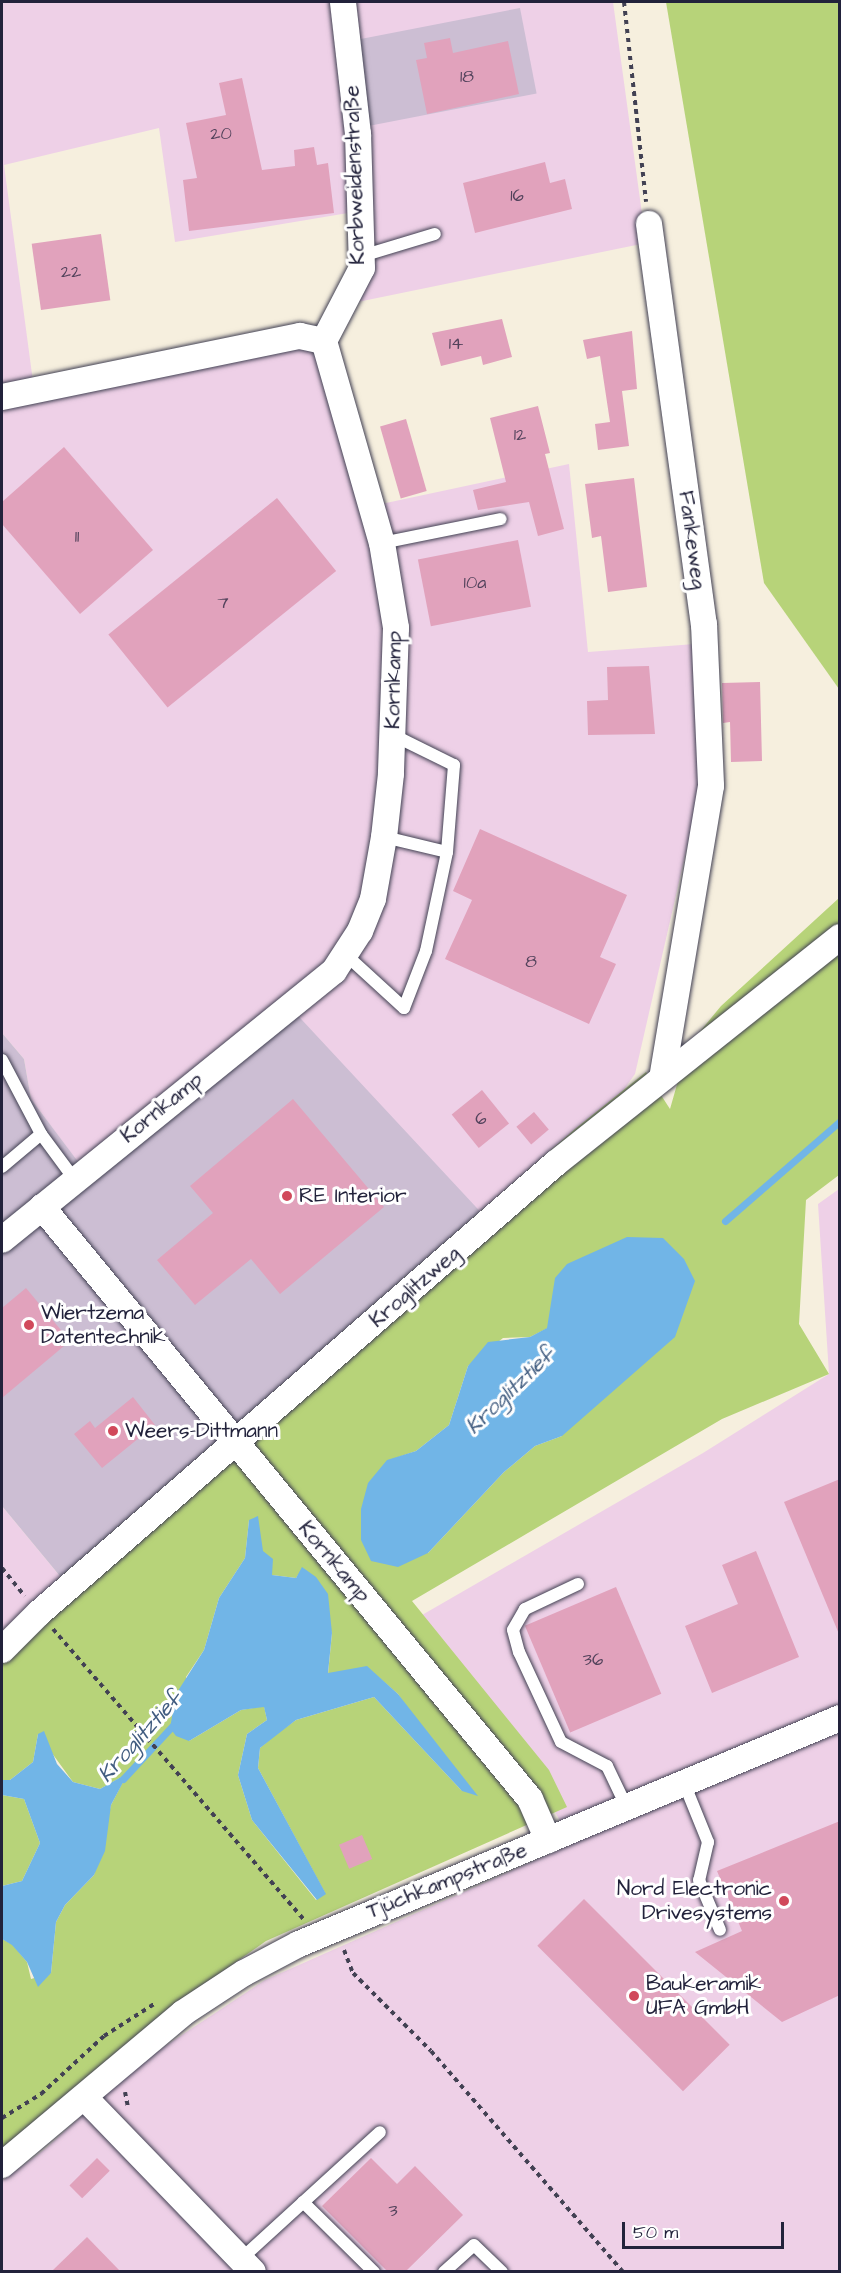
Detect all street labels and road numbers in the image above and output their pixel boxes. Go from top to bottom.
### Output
street label: Korbweidenstraße [339,85,371,265]
street label: Fankeweg [673,489,711,591]
street label: Kornkamp [381,631,407,729]
street label: Kornkamp [116,1067,208,1149]
street label: Kroglitzweg [365,1241,465,1333]
street label: Kornkamp [293,1516,375,1608]
street label: Tjüchkampstraße [363,1837,531,1925]

